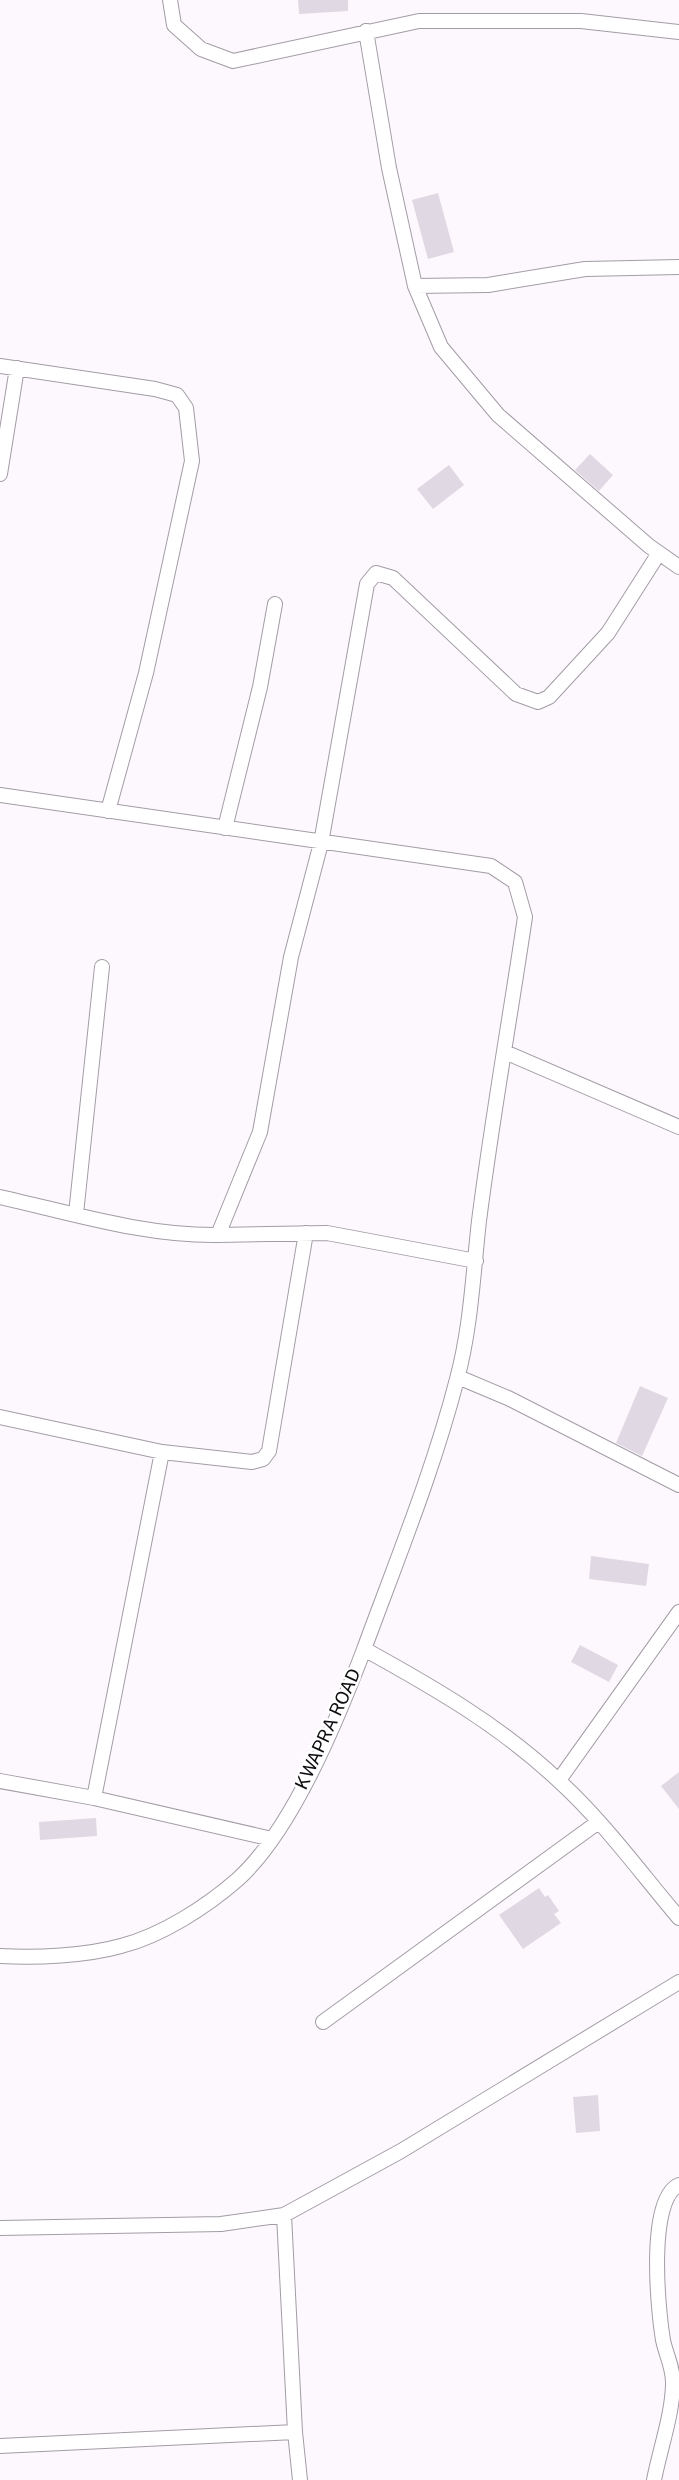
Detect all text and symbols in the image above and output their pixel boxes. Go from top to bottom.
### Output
street label: KWAPRA ROAD [290,1665,365,1793]

